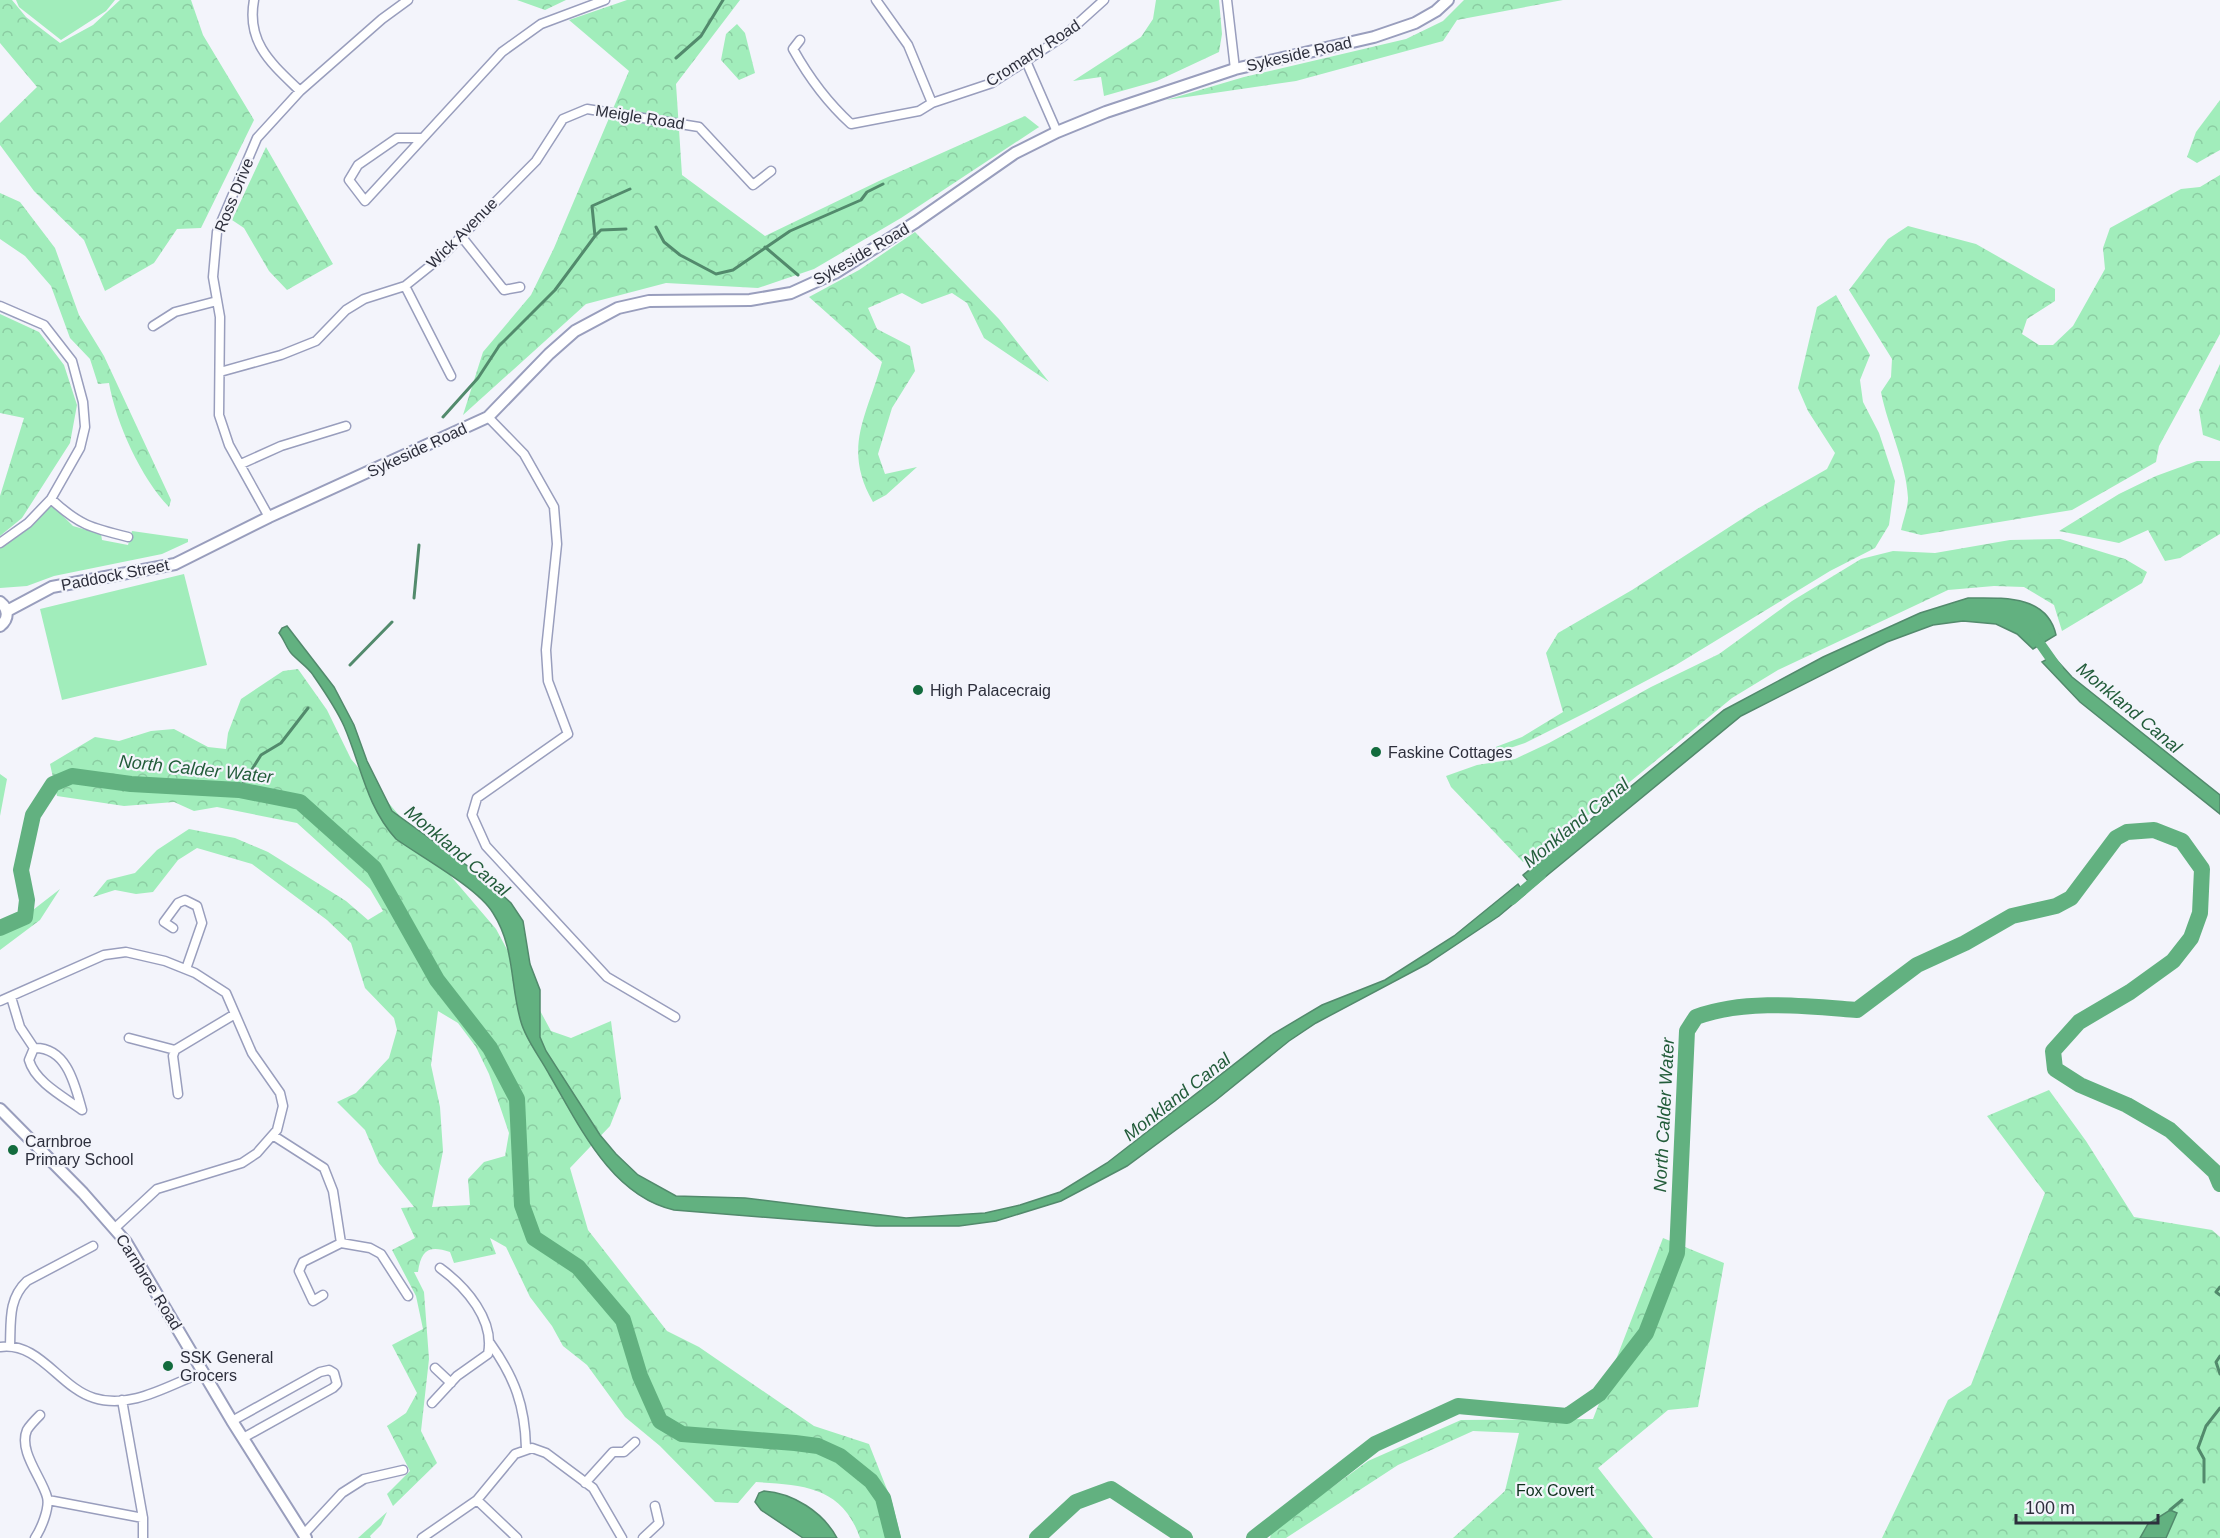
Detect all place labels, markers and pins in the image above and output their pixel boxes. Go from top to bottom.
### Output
place label: High Palacecraig [930,682,1051,699]
marker: High Palacecraig [911,683,925,697]
place label: Faskine Cottages [1388,744,1513,761]
marker: Faskine Cottages [1369,745,1383,759]
place label: Carnbroe Primary School [25,1133,133,1168]
marker: Carnbroe Primary School [6,1143,20,1157]
place label: SSK General Grocers [180,1349,273,1384]
marker: SSK General Grocers [161,1359,175,1373]

